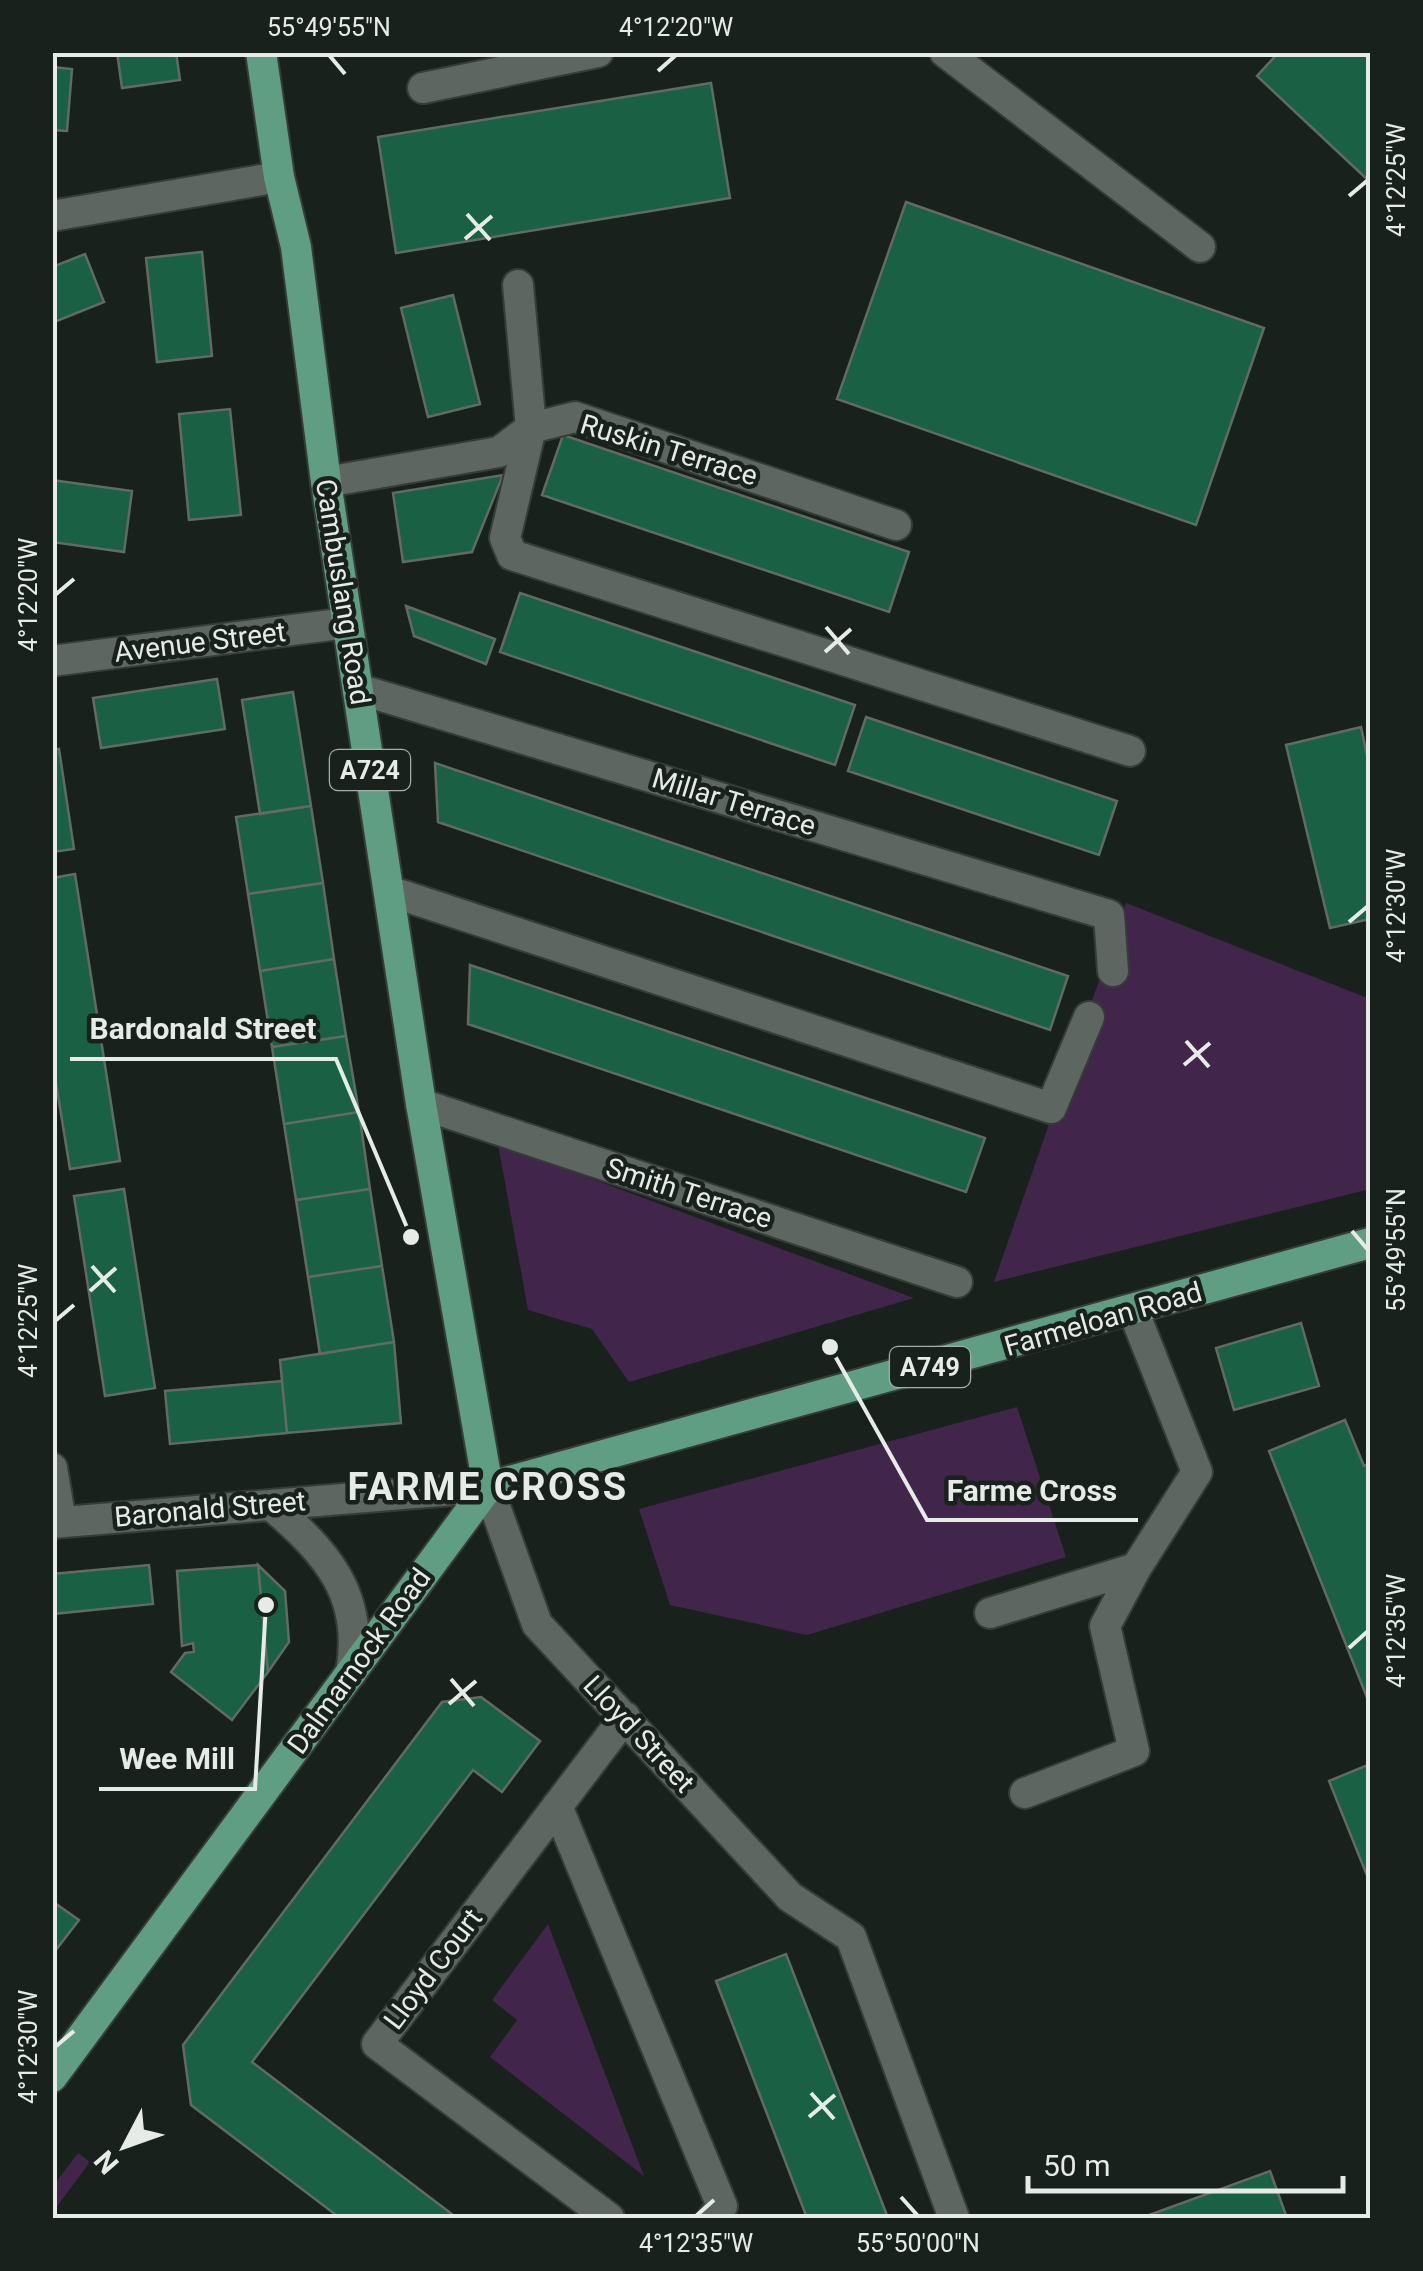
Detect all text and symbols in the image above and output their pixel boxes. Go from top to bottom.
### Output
text: 55°49'55"N [267,13,391,42]
text: 4°12'20"W [619,13,733,42]
text: 4°12'25"W [1382,123,1411,237]
street label: Ruskin Terrace [576,407,762,493]
street label: Cambuslang Road [309,477,377,707]
text: 4°12'20"W [14,538,43,652]
street label: Avenue Street [112,615,288,669]
road number: A724 [330,750,410,790]
street label: Millar Terrace [648,761,820,843]
text: 4°12'30"W [1382,849,1411,963]
callout: Bardonald Street [70,999,336,1059]
text: Bardonald Street [90,1011,316,1046]
street label: Smith Terrace [602,1151,776,1235]
text: 55°49'55"N [1382,1188,1411,1312]
text: 4°12'25"W [14,1264,43,1378]
street label: Farmeloan Road [1001,1275,1205,1363]
road number: A749 [890,1347,970,1387]
callout: Farme Cross [927,1460,1138,1520]
district label: FARME CROSS [347,1465,629,1509]
text: Farme Cross [947,1473,1117,1508]
street label: Baronald Street [113,1484,307,1534]
street label: Dalmarnock Road [281,1562,437,1760]
text: 4°12'35"W [1382,1574,1411,1688]
street label: Lloyd Street [577,1669,701,1799]
callout: Wee Mill [99,1729,255,1789]
text: Wee Mill [119,1741,235,1776]
street label: Lloyd Court [377,1902,489,2036]
text: 4°12'30"W [14,1990,43,2104]
north arrow [75,2096,175,2196]
scale bar [1028,2131,1343,2193]
text: N [88,2144,125,2180]
text: 50 m [1043,2148,1110,2183]
text: 4°12'35"W [639,2229,753,2258]
text: 55°50'00"N [856,2229,980,2258]

